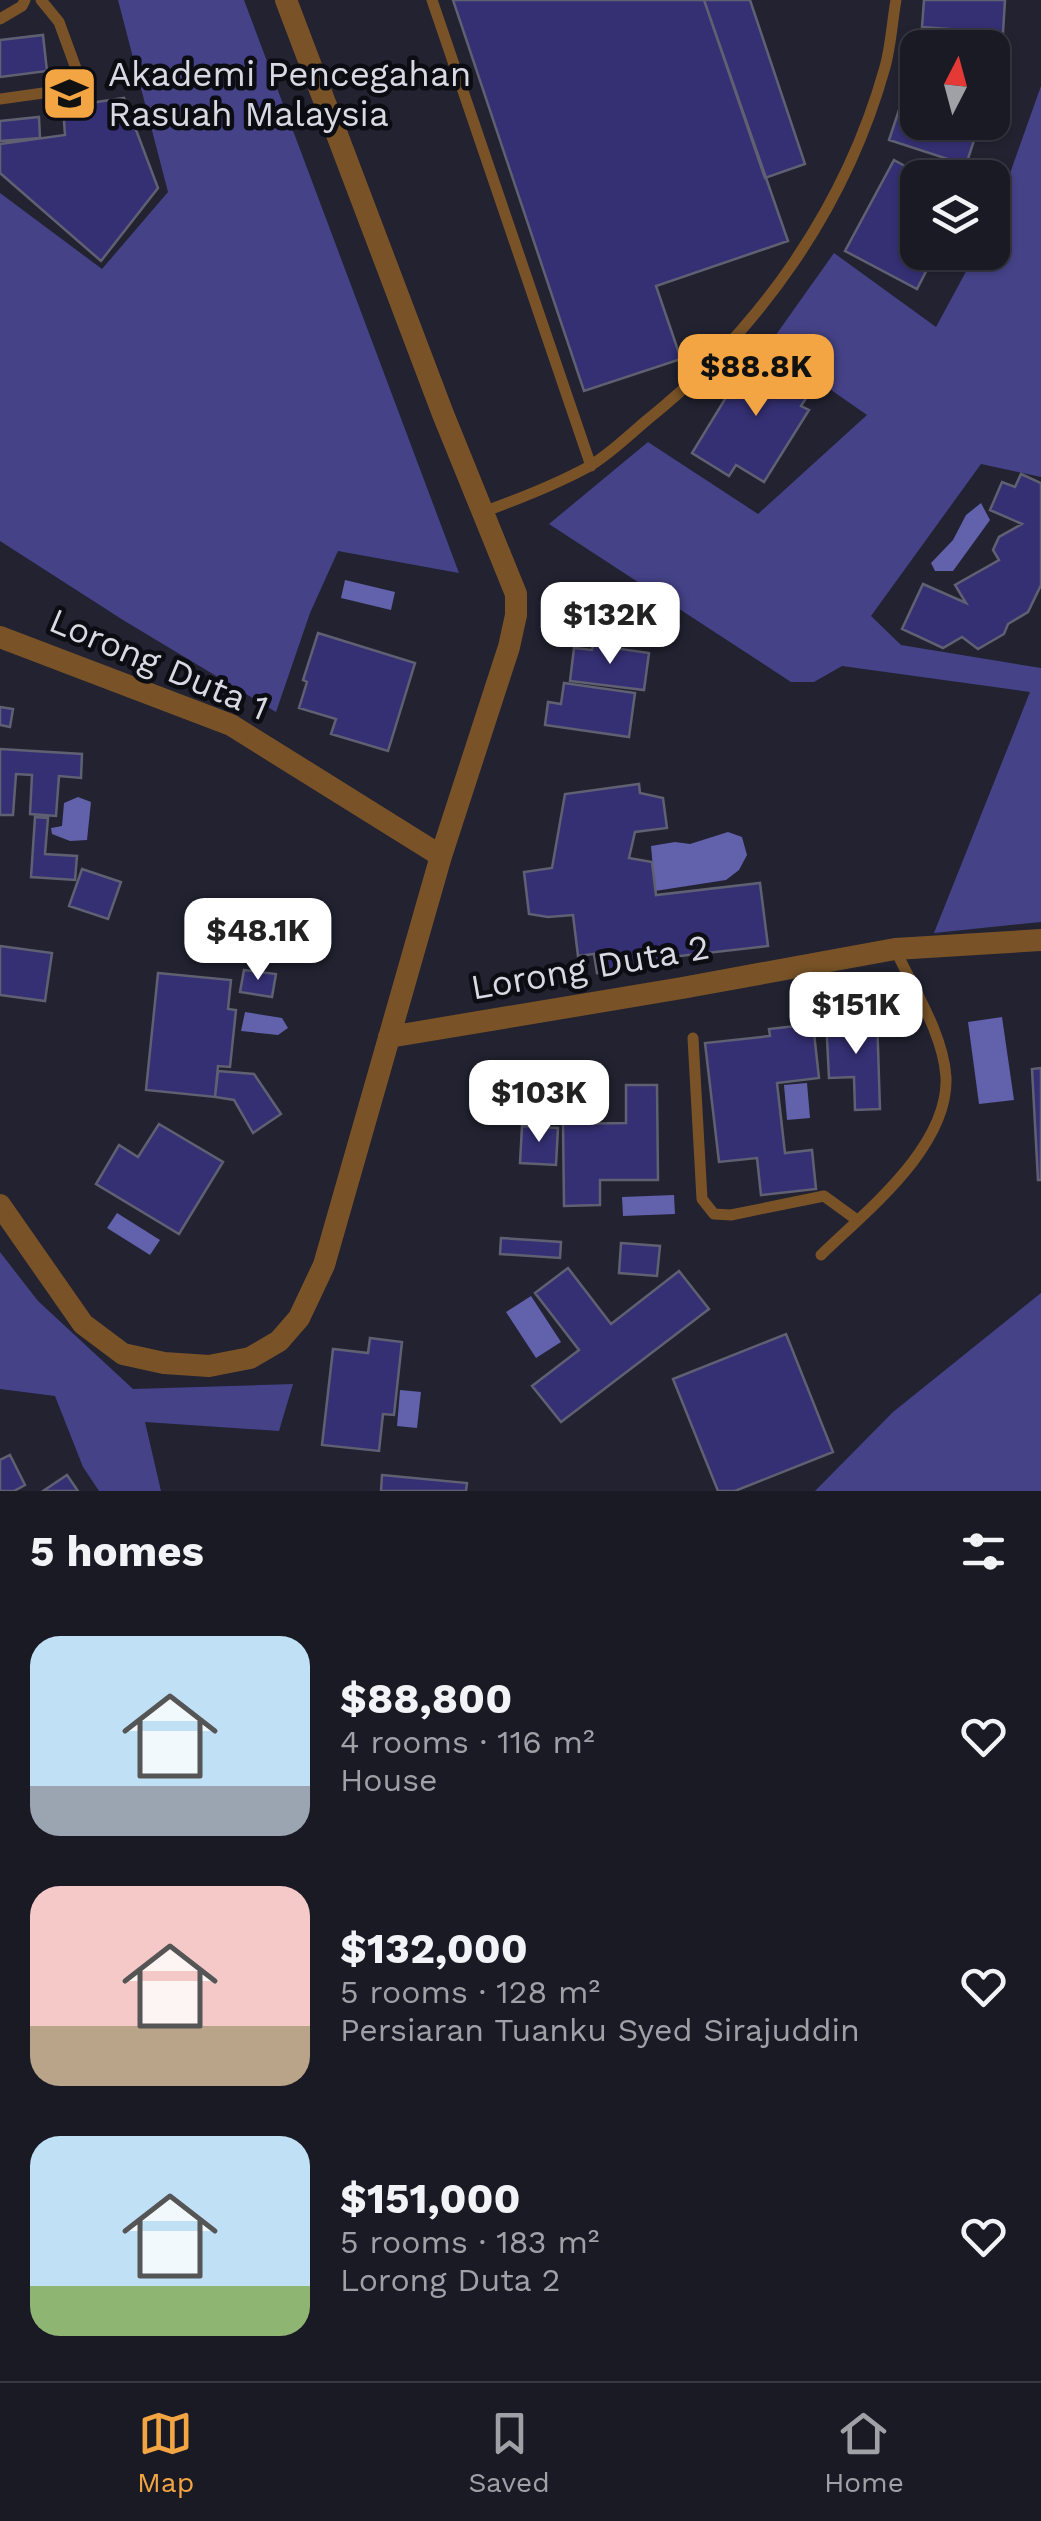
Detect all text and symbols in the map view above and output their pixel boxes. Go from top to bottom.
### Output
north arrow [900,30,1010,140]
map controls [900,30,1010,270]
place label: Akademi Pencegahan Rasuah Malaysia [108,53,471,135]
school or university icon: Akademi Pencegahan Rasuah Malaysia [39,64,99,124]
button: layers [900,160,1010,270]
pin: $88.8K [675,334,837,419]
text: $88.8K [700,347,812,385]
pin: $132K [540,582,680,667]
text: $132K [563,595,657,633]
street label: Lorong Duta 1 [43,599,275,729]
pin: $48.1K [177,898,339,983]
text: $48.1K [206,911,310,949]
street label: Lorong Duta 2 [468,925,712,1009]
pin: $151K [786,972,926,1057]
text: $151K [812,985,900,1023]
pin: $103K [469,1060,609,1145]
text: $103K [491,1073,587,1111]
icon: filters [956,1524,1011,1579]
text: 5 homes [30,1527,204,1576]
text: $88,800 [340,1674,512,1723]
icon: home [110,1676,230,1796]
icon: heart [956,1709,1011,1764]
text: 4 rooms · 116 m² [340,1723,595,1761]
text: House [340,1761,438,1799]
text: $132,000 [340,1924,528,1973]
icon: home [110,1926,230,2046]
icon: heart [956,1959,1011,2014]
text: 5 rooms · 128 m² [340,1973,600,2011]
text: Persiaran Tuanku Syed Sirajuddin [340,2011,860,2049]
text: $151,000 [340,2174,521,2223]
icon: home [110,2176,230,2296]
icon: heart [956,2209,1011,2264]
text: 5 rooms · 183 m² [340,2223,600,2261]
text: Lorong Duta 2 [340,2261,561,2299]
tab: Map [137,2406,194,2499]
tab: Saved [468,2406,550,2499]
tab: Home [824,2406,904,2499]

